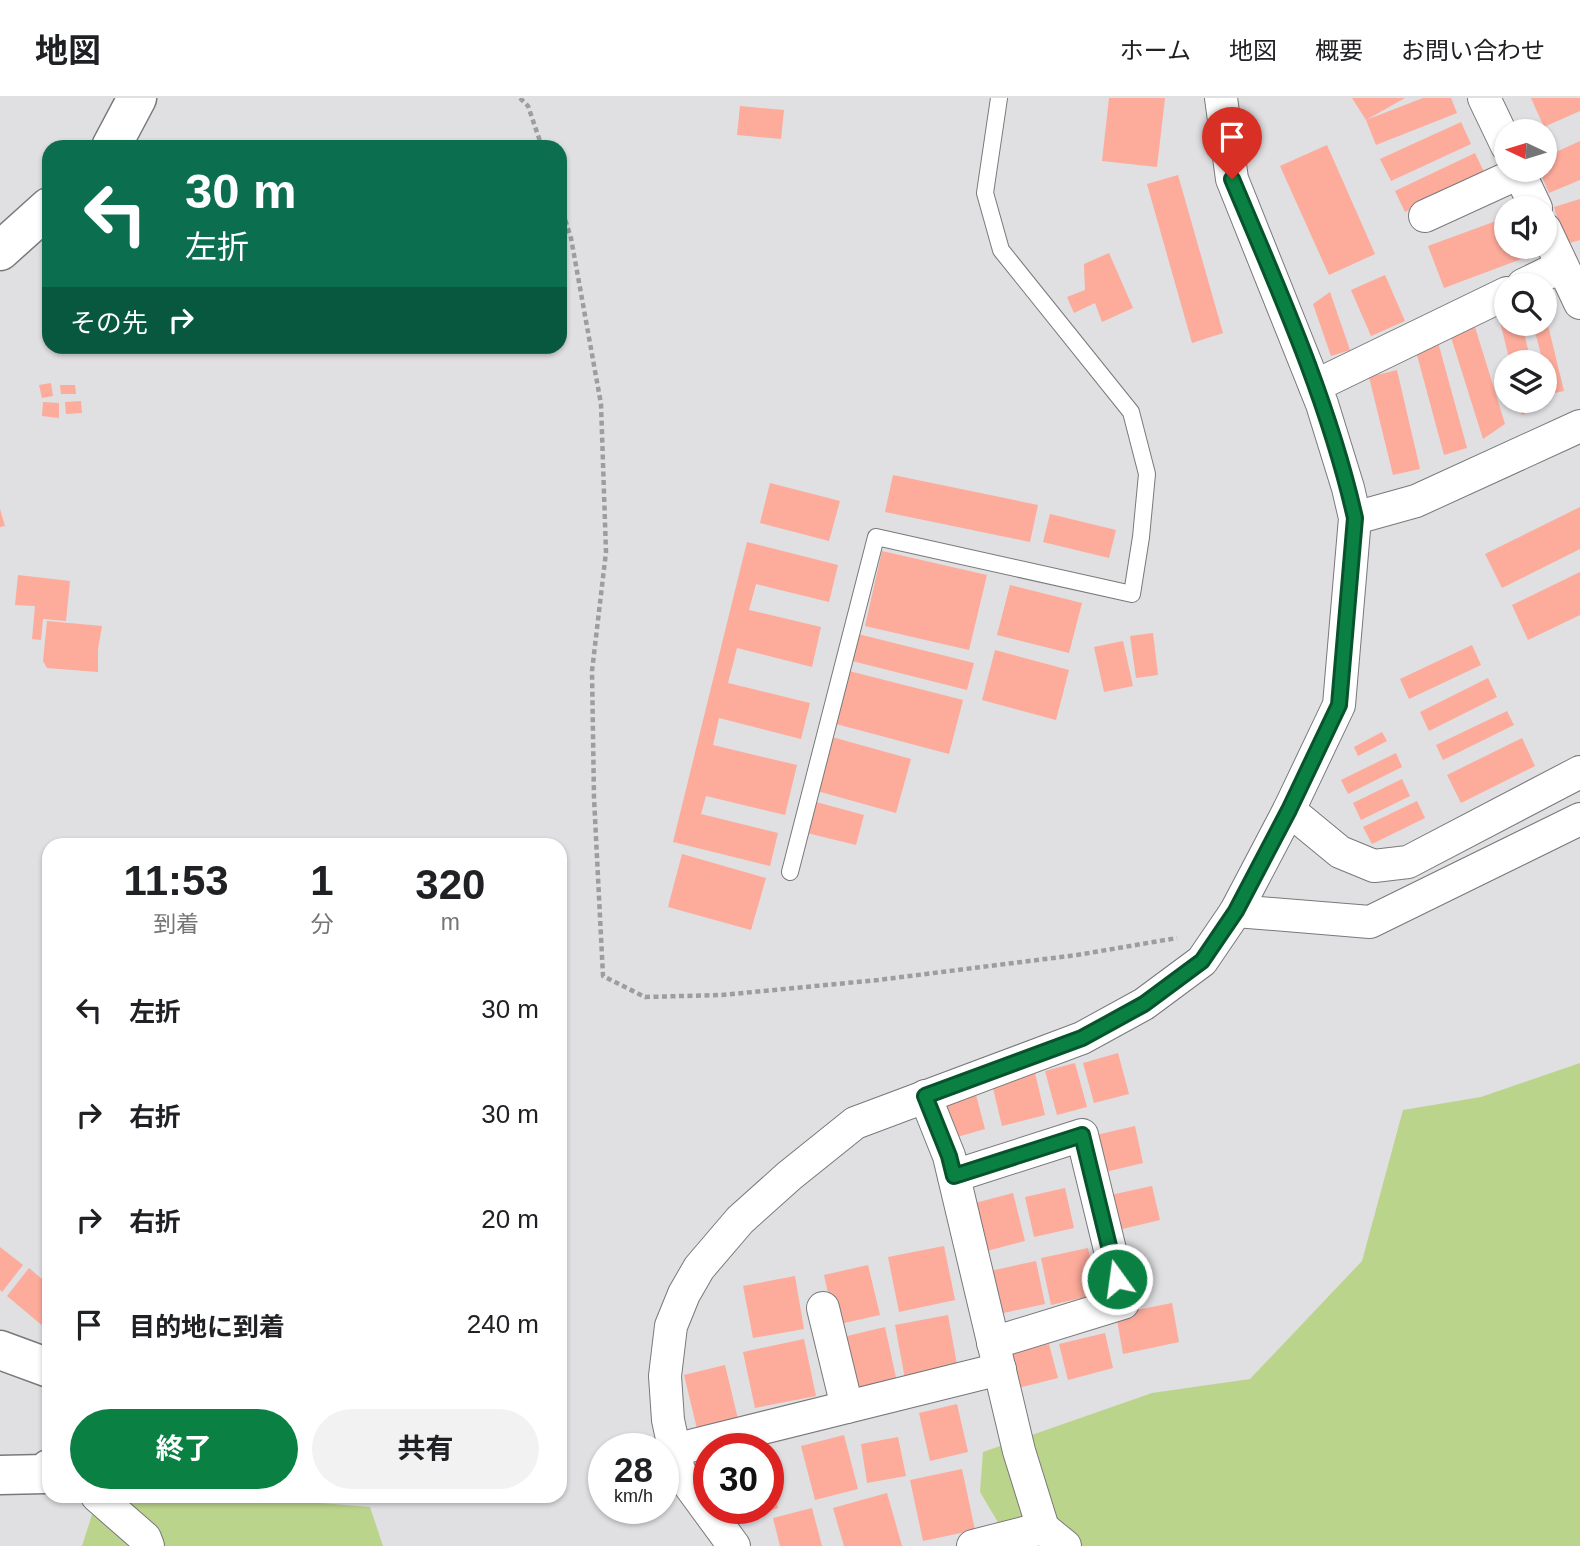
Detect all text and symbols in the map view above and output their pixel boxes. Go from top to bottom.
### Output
text: 地図 [35,32,101,69]
text: ホーム [1120,37,1191,64]
text: 地図 [1229,37,1277,64]
text: 概要 [1315,37,1363,64]
text: お問い合わせ [1401,37,1545,64]
pin [1202,107,1262,179]
icon: arrive [1213,118,1251,156]
north arrow [1494,119,1558,182]
map controls [1494,119,1557,413]
text: 30 m [185,164,297,218]
icon: left [70,168,161,259]
button: sound [1494,196,1557,259]
text: 左折 [185,229,249,265]
button: search [1494,273,1557,336]
icon: right [162,301,200,339]
text: その先 [70,308,148,338]
button: layers [1494,350,1557,413]
text: 11:53 [124,857,229,904]
text: 1 [310,857,334,904]
text: 320 [415,861,485,908]
text: m [441,909,460,935]
text: 到着 [153,911,199,937]
text: 分 [311,911,334,937]
icon: left [70,991,108,1029]
text: 30 m [481,994,539,1024]
text: 左折 [129,997,181,1027]
icon: right [70,1096,108,1134]
text: 30 m [481,1099,539,1129]
text: 右折 [129,1102,181,1132]
icon: right [70,1201,108,1239]
text: 20 m [481,1204,539,1234]
text: 右折 [129,1207,181,1237]
position arrow [1080,1242,1154,1316]
icon: arrive [70,1306,108,1344]
text: 240 m [467,1309,539,1339]
text: 目的地に到着 [129,1312,285,1342]
button: 終了 [70,1409,298,1489]
button: 共有 [312,1409,539,1489]
speed limit sign: 30 [693,1433,784,1524]
text: 28 [614,1450,653,1489]
text: km/h [614,1486,653,1506]

